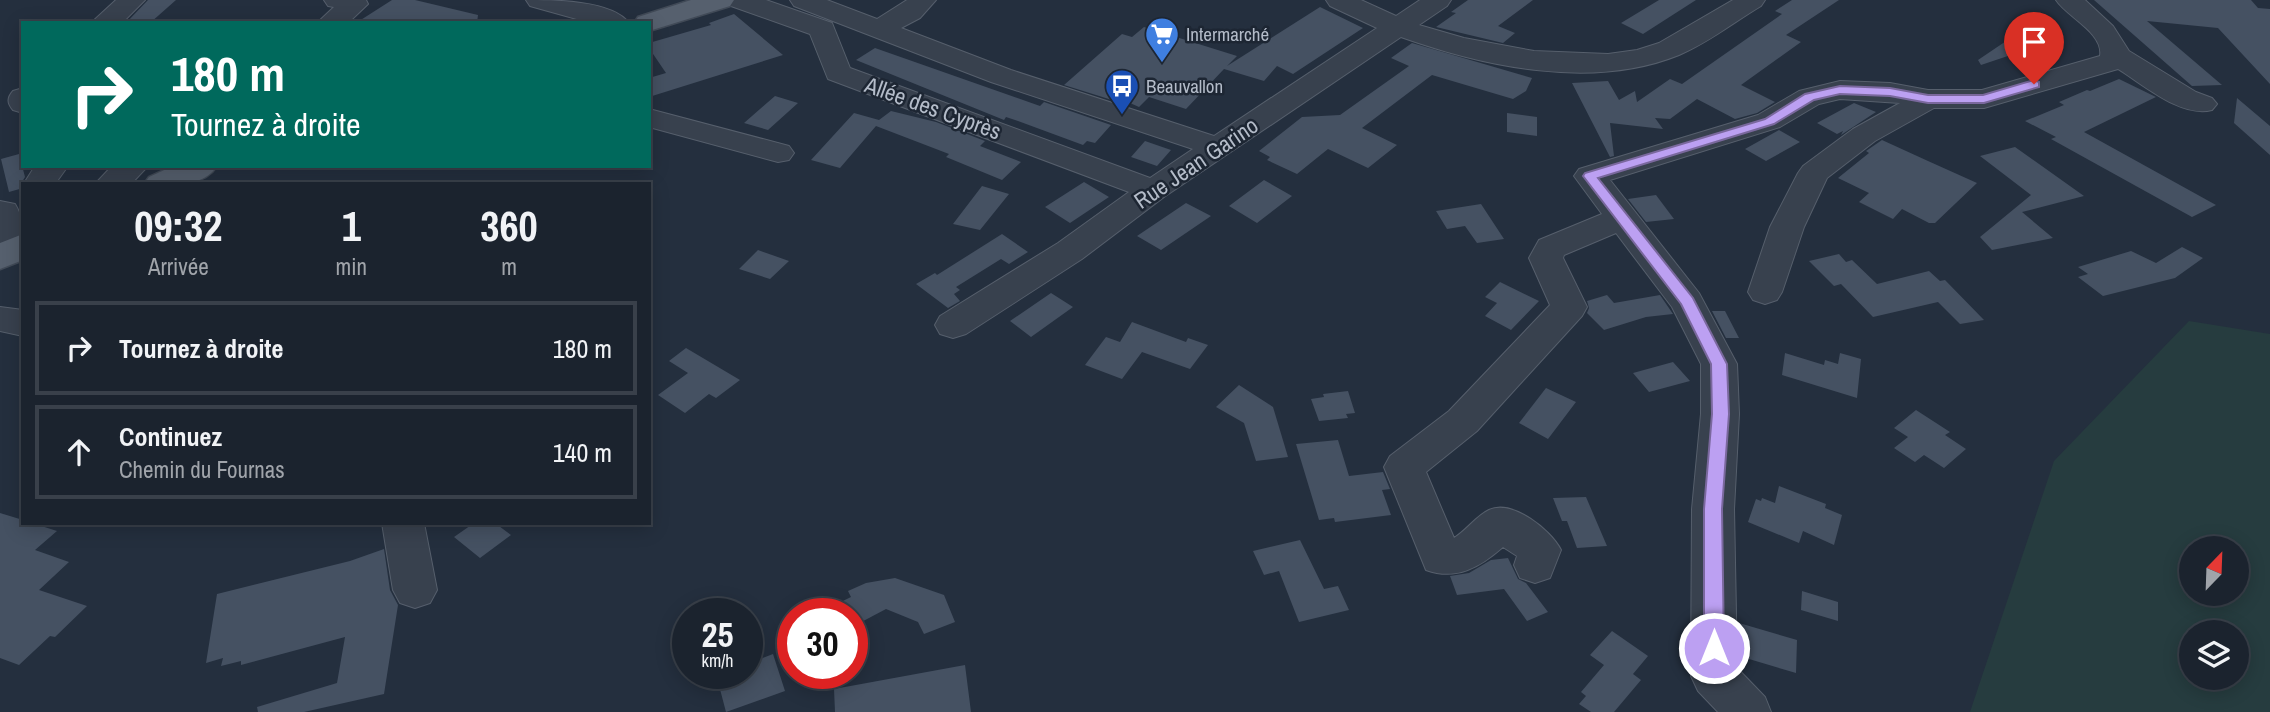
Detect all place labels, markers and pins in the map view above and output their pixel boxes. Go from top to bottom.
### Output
pin [2004,12.0,2064,84]
supermarket icon: Intermarché [1143,15,1181,64]
place label: Intermarché [1186,21,1269,47]
bus stop icon: Beauvallon [1103,67,1141,116]
place label: Beauvallon [1146,73,1223,99]

